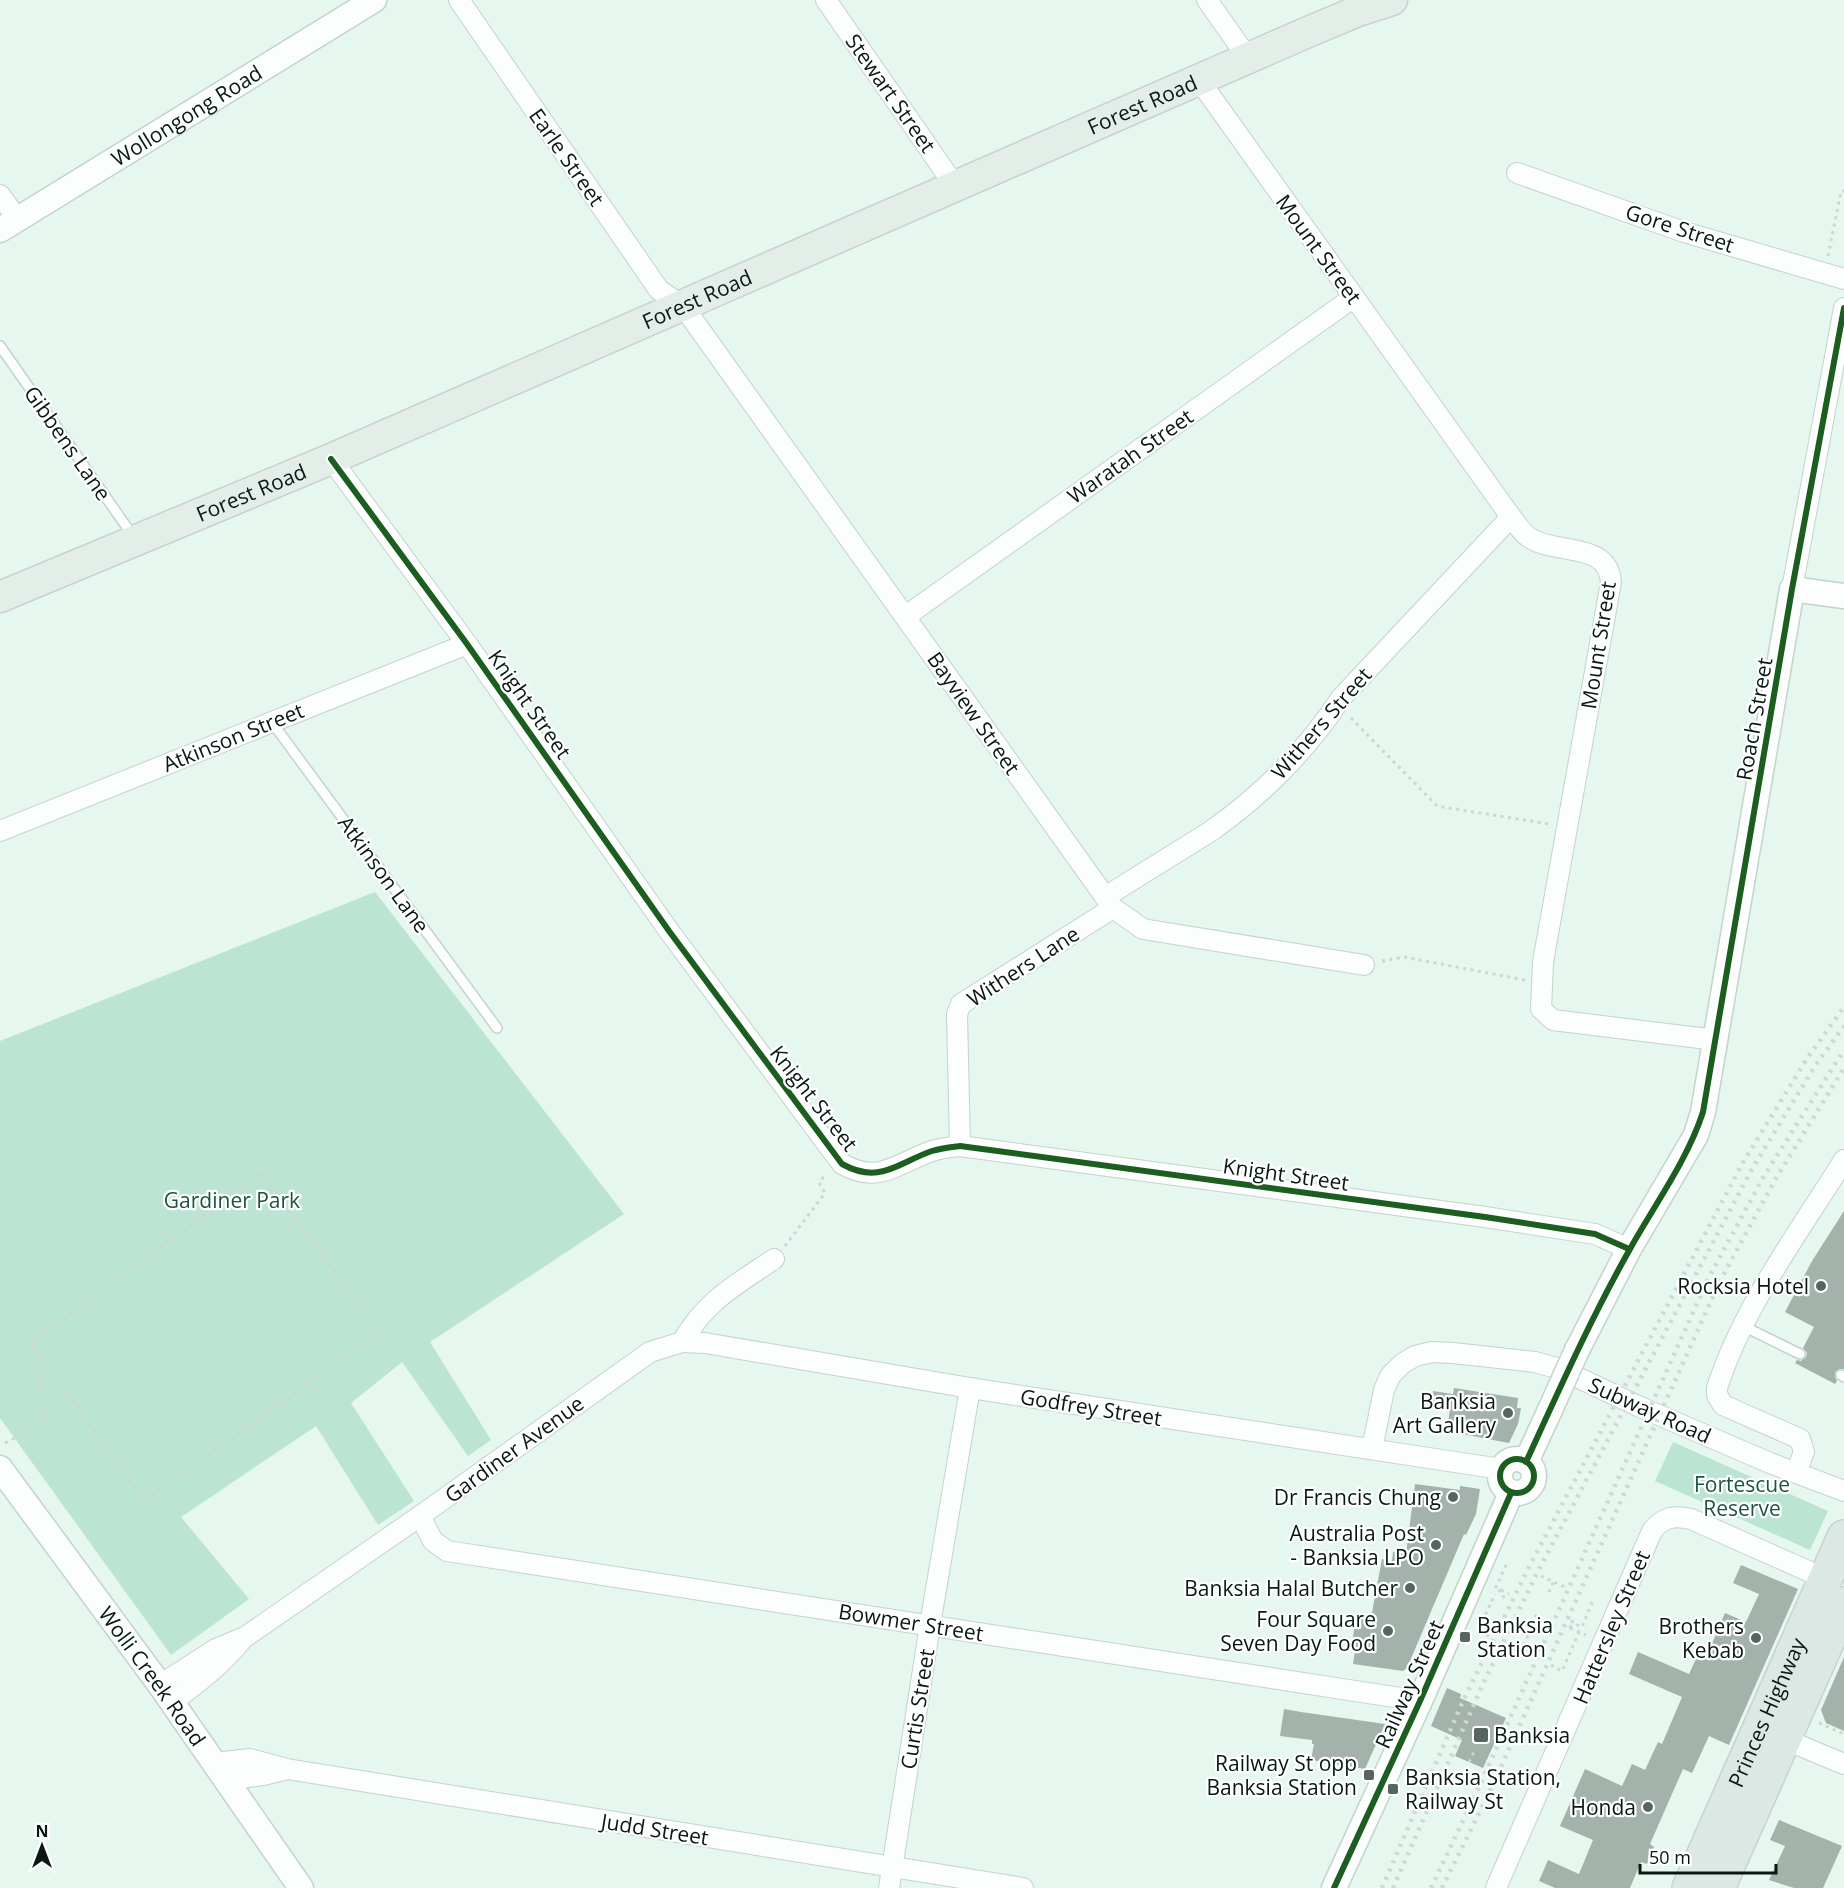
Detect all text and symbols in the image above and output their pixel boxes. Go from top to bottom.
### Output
street label: Stewart Street [840,28,942,158]
street label: Wollongong Road [106,58,267,172]
street label: Forest Road [1083,68,1201,141]
street label: Earle Street [523,103,611,211]
street label: Mount Street [1270,189,1368,309]
street label: Gore Street [1622,197,1738,259]
street label: Forest Road [638,263,756,335]
street label: Gibbens Lane [18,380,118,506]
street label: Waratah Street [1062,402,1198,510]
street label: Forest Road [192,457,310,528]
street label: Mount Street [1574,579,1622,711]
street label: Knight Street [482,644,578,764]
street label: Bayview Street [921,646,1027,780]
street label: Roach Street [1729,655,1779,783]
street label: Withers Street [1265,661,1377,785]
street label: Atkinson Street [158,696,308,778]
street label: Atkinson Lane [332,810,436,938]
street label: Withers Lane [962,919,1084,1013]
street label: Knight Street [764,1039,864,1157]
street label: Knight Street [1221,1151,1351,1197]
park label: Gardiner Park [164,1186,300,1214]
place label: Rocksia Hotel [1677,1272,1809,1300]
marker: Rocksia Hotel [1814,1279,1828,1293]
street label: Subway Road [1584,1371,1716,1449]
street label: Godfrey Street [1018,1382,1164,1432]
place label: Banksia Art Gallery [1393,1387,1496,1439]
street label: Gardiner Avenue [439,1389,589,1509]
marker: Banksia Art Gallery [1501,1406,1515,1420]
park label: Fortescue Reserve [1694,1470,1790,1522]
place label: Dr Francis Chung [1274,1483,1441,1511]
marker: Dr Francis Chung [1446,1490,1460,1504]
place label: Australia Post - Banksia LPO [1290,1519,1424,1571]
marker: Australia Post - Banksia LPO [1429,1538,1443,1552]
street label: Hattersley Street [1566,1546,1656,1708]
place label: Banksia Halal Butcher [1184,1574,1398,1602]
marker: Banksia Halal Butcher [1403,1581,1417,1595]
street label: Bowmer Street [837,1597,985,1647]
street label: Wolli Creek Road [93,1601,212,1751]
place label: Four Square Seven Day Food [1220,1605,1376,1657]
place label: Banksia Station [1477,1611,1553,1663]
place label: Brothers Kebab [1658,1612,1744,1664]
street label: Railway Street [1368,1615,1450,1753]
marker: Four Square Seven Day Food [1381,1624,1395,1638]
marker: Banksia Station [1458,1630,1472,1644]
marker: Brothers Kebab [1749,1631,1763,1645]
street label: Princes Highway [1721,1633,1812,1791]
street label: Curtis Street [894,1647,940,1771]
place label: Banksia [1494,1721,1570,1749]
marker: Banksia [1472,1726,1490,1744]
place label: Railway St opp Banksia Station [1206,1749,1357,1801]
place label: Banksia Station, Railway St [1405,1763,1561,1815]
marker: Railway St opp Banksia Station [1362,1768,1376,1782]
marker: Banksia Station, Railway St [1386,1782,1400,1796]
place label: Honda [1570,1793,1636,1821]
marker: Honda [1641,1800,1655,1814]
street label: Judd Street [597,1806,711,1851]
north arrow [12,1816,72,1876]
text: N [35,1820,49,1842]
scale bar [1640,1837,1776,1875]
text: 50 m [1649,1845,1691,1869]

